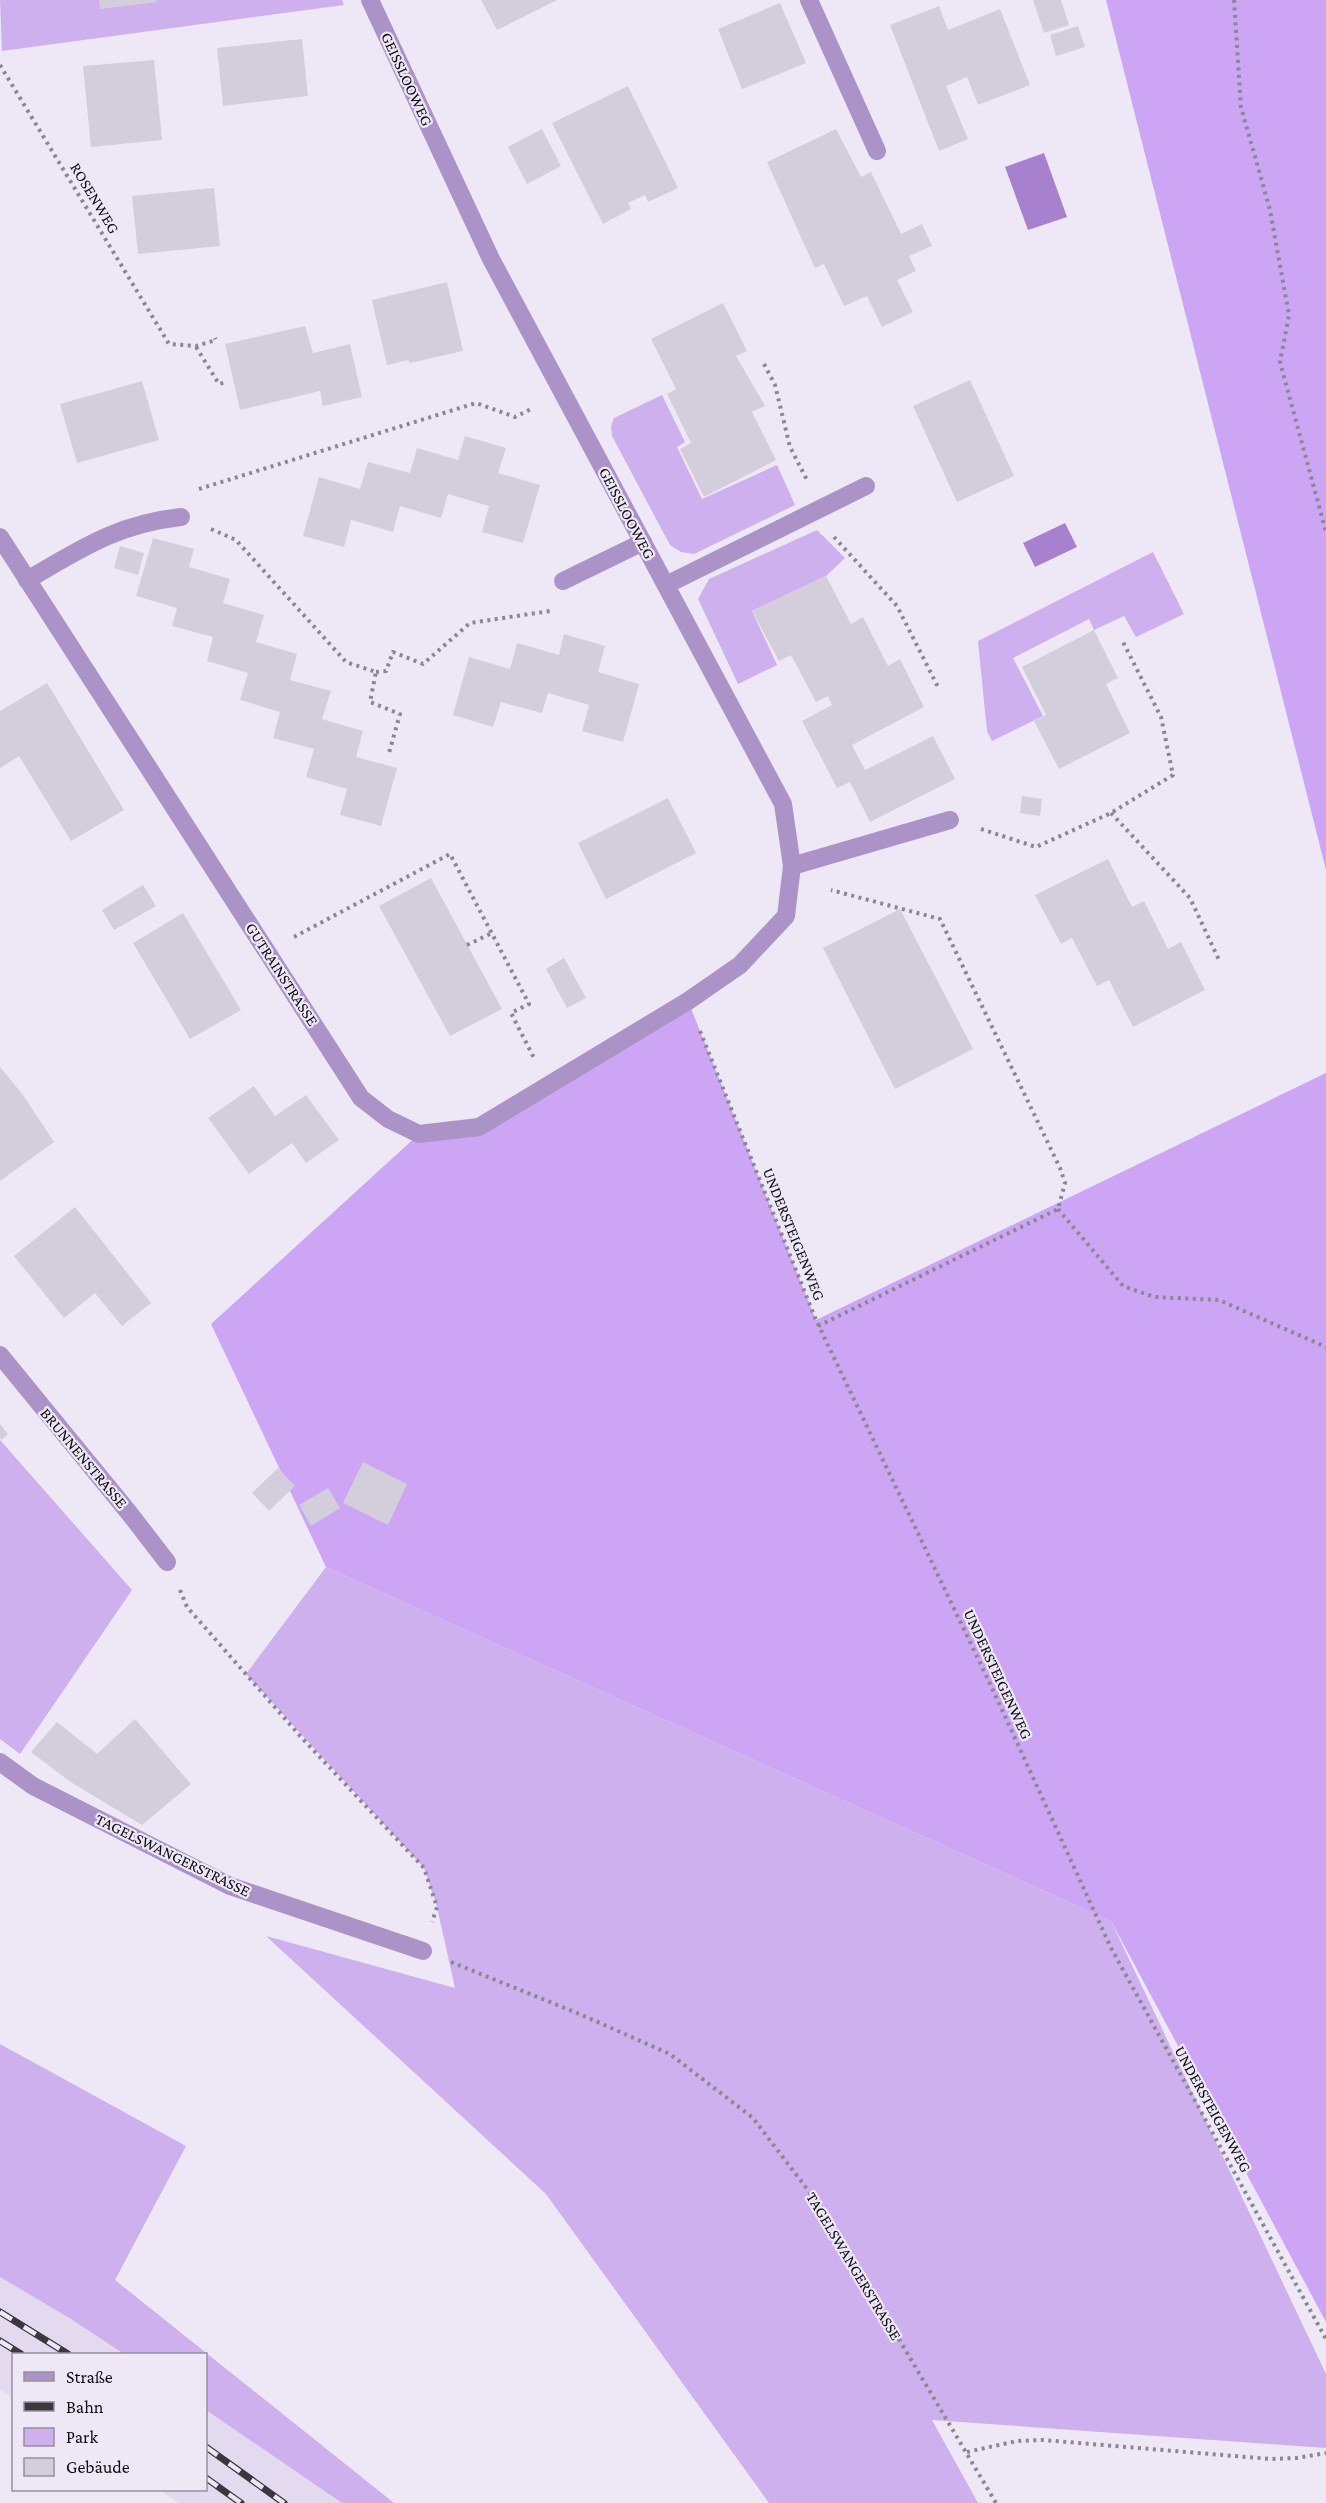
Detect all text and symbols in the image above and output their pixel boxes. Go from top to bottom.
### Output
street label: GEISSLOOWEG [378,30,436,128]
street label: ROSENWEG [67,160,123,236]
street label: GEISSLOOWEG [596,464,658,562]
street label: GUTRAINSTRASSE [242,919,322,1029]
street label: UNDERSTEIGENWEG [760,1165,828,1303]
street label: BRUNNENSTRASSE [37,1405,131,1512]
street label: UNDERSTEIGENWEG [960,1606,1036,1742]
street label: TAGELSWANGERSTRASSE [93,1810,253,1900]
street label: UNDERSTEIGENWEG [1171,2043,1255,2175]
street label: TAGELSWANGERSTRASSE [803,2189,905,2343]
legend [12,2353,207,2491]
text: Straße [66,2367,113,2387]
text: Bahn [66,2397,104,2417]
text: Park [66,2427,98,2447]
text: Gebäude [66,2457,130,2477]

